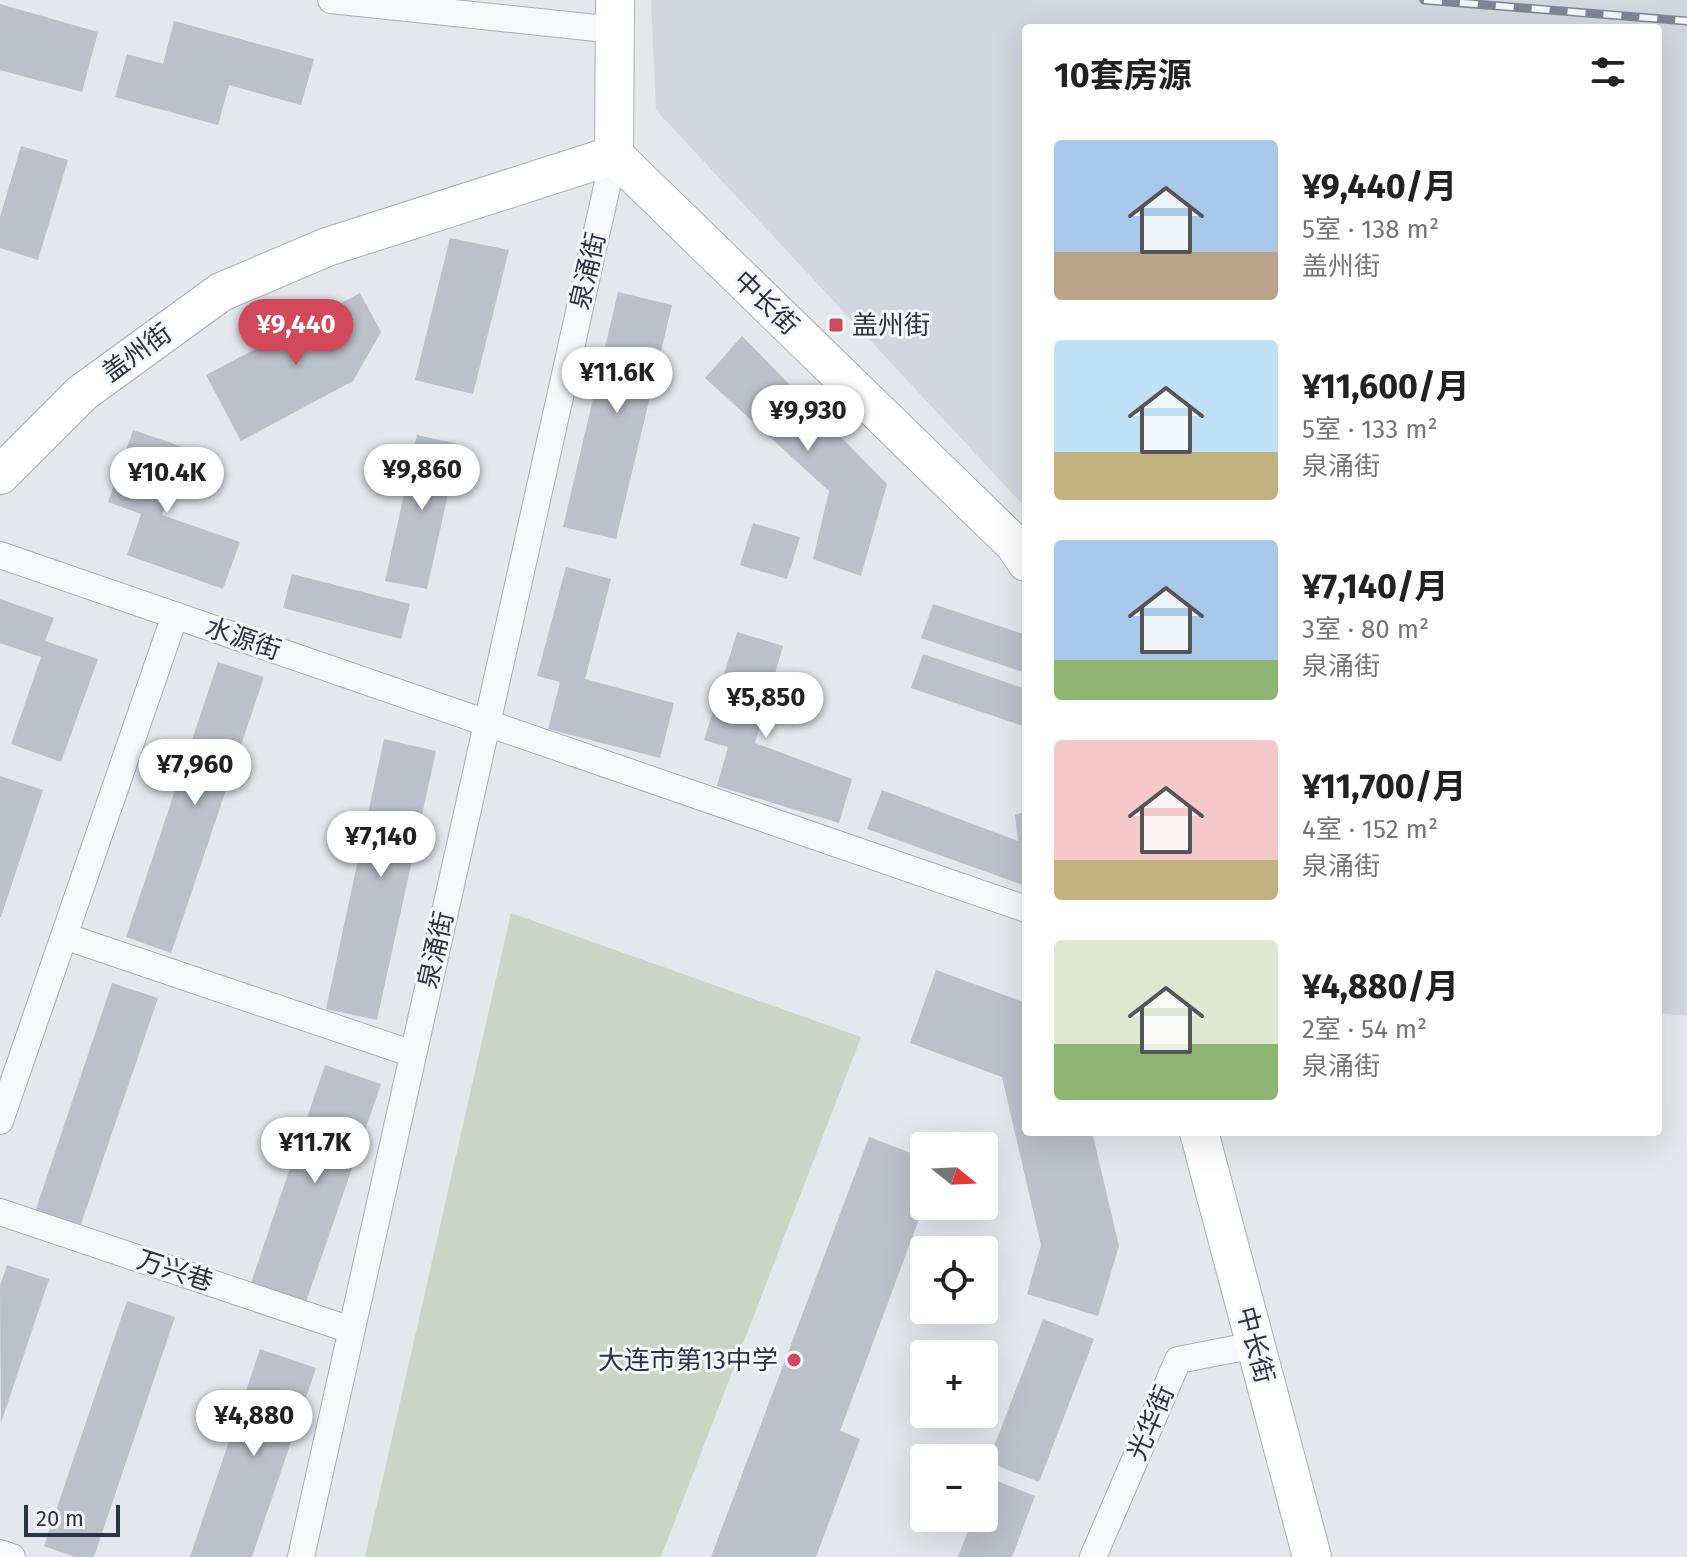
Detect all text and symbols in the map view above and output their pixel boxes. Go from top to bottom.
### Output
icon: filters [1586,50,1630,94]
text: 10套房源 [1054,55,1192,96]
text: ¥9,440/月 [1302,166,1457,207]
icon: home [1118,172,1214,268]
text: 5室 · 138 m² [1302,214,1439,245]
street label: 泉涌街 [564,230,612,312]
text: 盖州街 [1302,251,1380,282]
street label: 中长街 [727,265,805,341]
pin: ¥9,440 [231,299,361,367]
text: ¥9,440 [256,309,336,340]
place label: 盖州街 [852,310,930,341]
marker: 盖州街 [827,316,845,334]
street label: 盖州街 [96,318,178,388]
pin: ¥11.6K [552,347,682,415]
text: ¥11.6K [580,357,654,388]
text: ¥11,600/月 [1302,366,1470,407]
icon: home [1118,372,1214,468]
pin: ¥9,930 [743,385,873,453]
text: ¥9,930 [769,395,847,426]
text: 5室 · 133 m² [1302,414,1438,445]
pin: ¥9,860 [357,444,487,512]
pin: ¥10.4K [102,447,232,515]
text: 泉涌街 [1302,451,1380,482]
text: ¥9,860 [382,454,462,485]
text: ¥10.4K [128,457,206,488]
text: ¥7,140/月 [1302,566,1449,607]
icon: home [1118,572,1214,668]
street label: 水源街 [201,612,285,666]
text: 3室 · 80 m² [1302,614,1429,645]
text: 泉涌街 [1302,651,1380,682]
pin: ¥5,850 [701,672,831,740]
text: ¥5,850 [727,682,805,713]
pin: ¥7,960 [130,739,260,807]
text: ¥7,960 [156,749,234,780]
text: ¥11,700/月 [1302,766,1466,807]
icon: home [1118,772,1214,868]
pin: ¥7,140 [316,811,446,879]
text: 4室 · 152 m² [1302,814,1438,845]
text: ¥7,140 [345,821,417,852]
text: 泉涌街 [1302,851,1380,882]
street label: 泉涌街 [412,909,460,991]
text: ¥4,880/月 [1302,966,1459,1007]
icon: home [1118,972,1214,1068]
text: 2室 · 54 m² [1302,1014,1427,1045]
text: 泉涌街 [1302,1051,1380,1082]
pin: ¥11.7K [250,1117,380,1185]
text: ¥11.7K [279,1127,351,1158]
north arrow [910,1132,998,1220]
map controls [910,1132,998,1532]
button: locate [910,1236,998,1324]
street label: 万兴巷 [133,1244,217,1298]
street label: 中长街 [1230,1303,1280,1387]
button: + [910,1340,998,1428]
place label: 大连市第13中学 [598,1345,778,1376]
marker: 大连市第13中学 [785,1351,803,1369]
street label: 光华街 [1121,1381,1181,1465]
pin: ¥4,880 [189,1390,319,1458]
text: ¥4,880 [214,1400,294,1431]
button: − [910,1444,998,1532]
scale bar [24,1501,120,1537]
text: 20 m [36,1505,84,1532]

